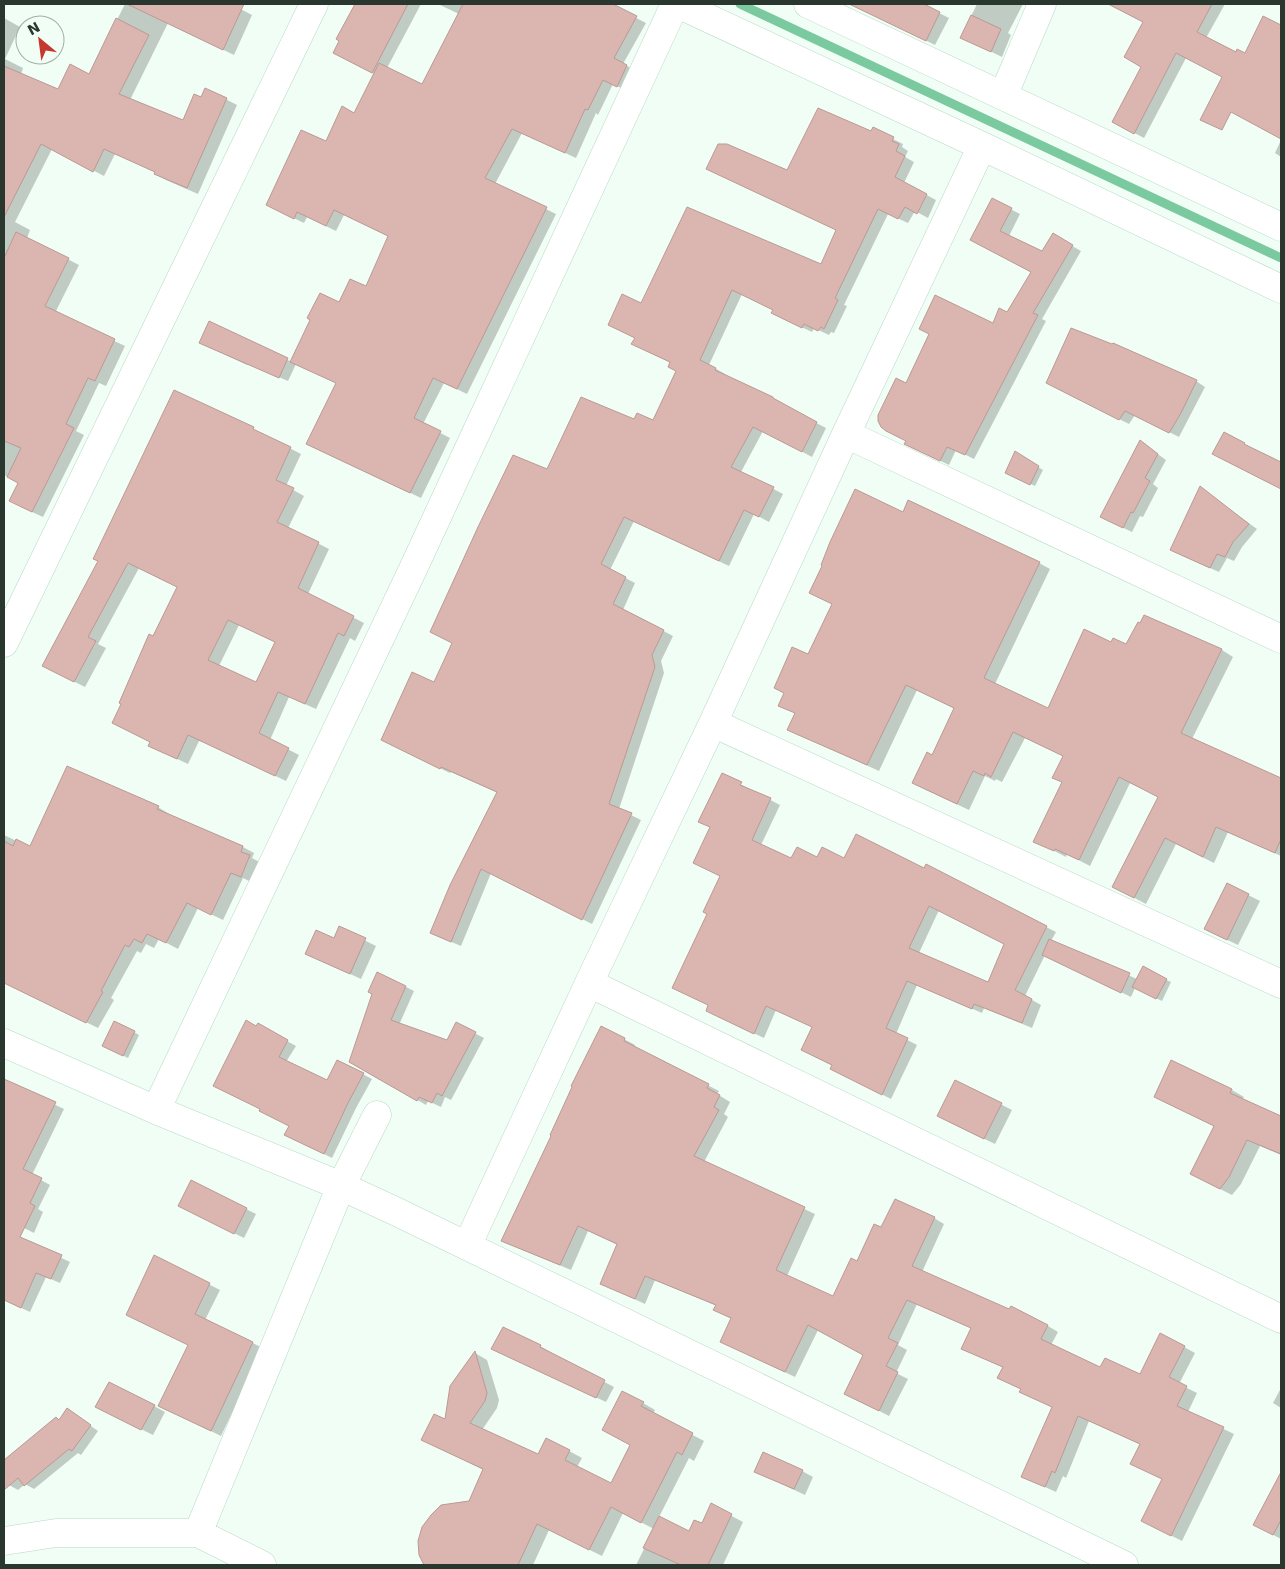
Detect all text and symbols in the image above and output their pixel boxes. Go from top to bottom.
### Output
north arrow [15,15,65,65]
text: N [25,19,43,38]

